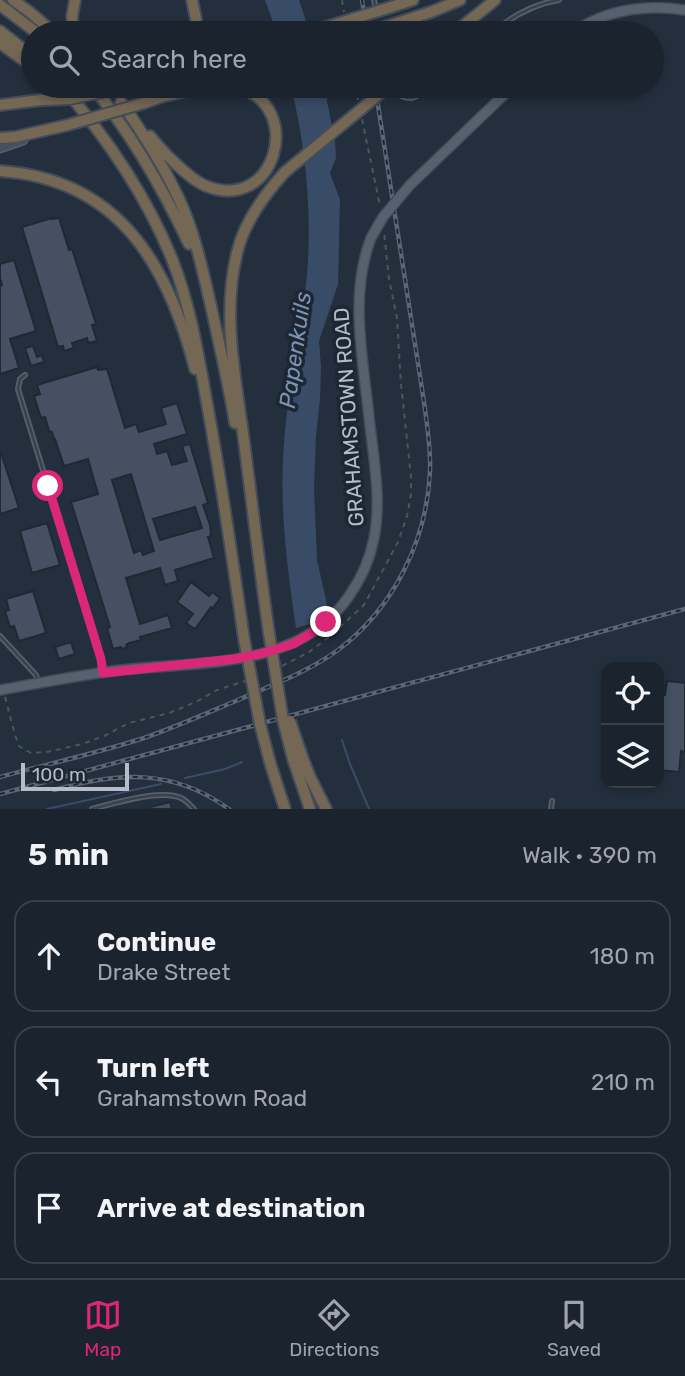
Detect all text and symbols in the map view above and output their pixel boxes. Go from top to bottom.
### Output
search box [21,21,664,98]
icon: search [45,41,83,79]
text: Search here [101,44,247,75]
water label: Papenkuils [273,290,317,410]
street label: GRAHAMSTOWN ROAD [328,307,369,527]
route start [32,470,63,501]
route end [310,606,341,637]
map controls [601,662,664,788]
button: locate [601,662,664,725]
button: layers [601,725,664,788]
scale bar [21,760,130,792]
text: 100 m [32,763,86,786]
text: 5 min [28,837,109,873]
text: Walk · 390 m [522,841,657,869]
text: Continue [97,927,216,958]
icon: ahead [30,937,68,975]
text: 180 m [590,942,655,970]
text: Drake Street [97,958,230,986]
text: Turn left [97,1053,209,1084]
icon: left [30,1063,68,1101]
text: 210 m [591,1068,655,1096]
text: Grahamstown Road [97,1084,307,1112]
icon: arrive [30,1189,68,1227]
text: Arrive at destination [97,1193,365,1224]
tab: Map [84,1296,122,1361]
tab: Directions [289,1296,379,1361]
tab: Saved [547,1296,601,1361]

